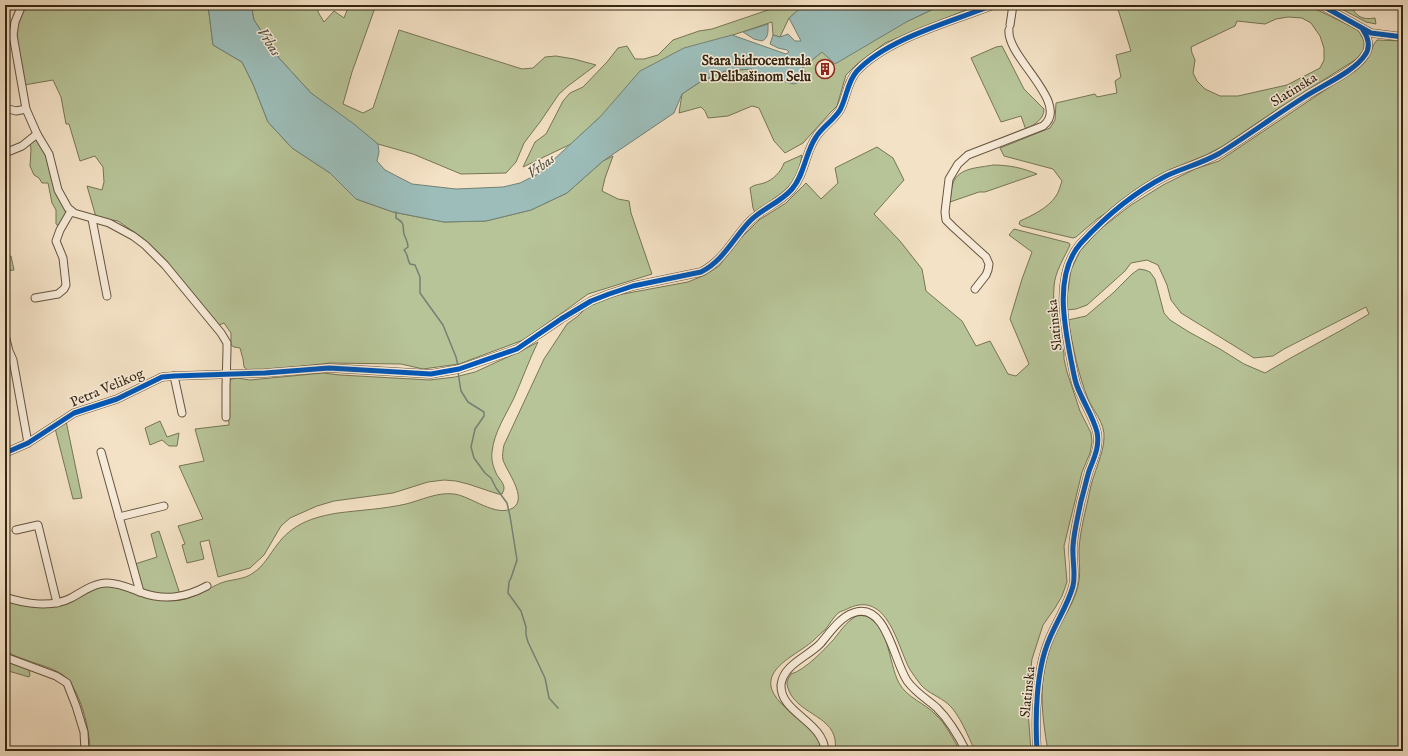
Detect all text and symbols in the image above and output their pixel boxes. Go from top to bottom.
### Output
water label: Vrbas [253,24,286,60]
place label: Stara hidrocentrala u Delibašinom Selu [700,52,812,86]
building icon: Stara hidrocentrala u Delibašinom Selu [814,58,836,80]
street label: Slatinska [1267,68,1321,111]
water label: Vrbas [523,149,559,183]
street label: Slatinska [1043,297,1067,352]
street label: Petra Velikog [67,364,147,412]
street label: Slatinska [1016,664,1040,719]

